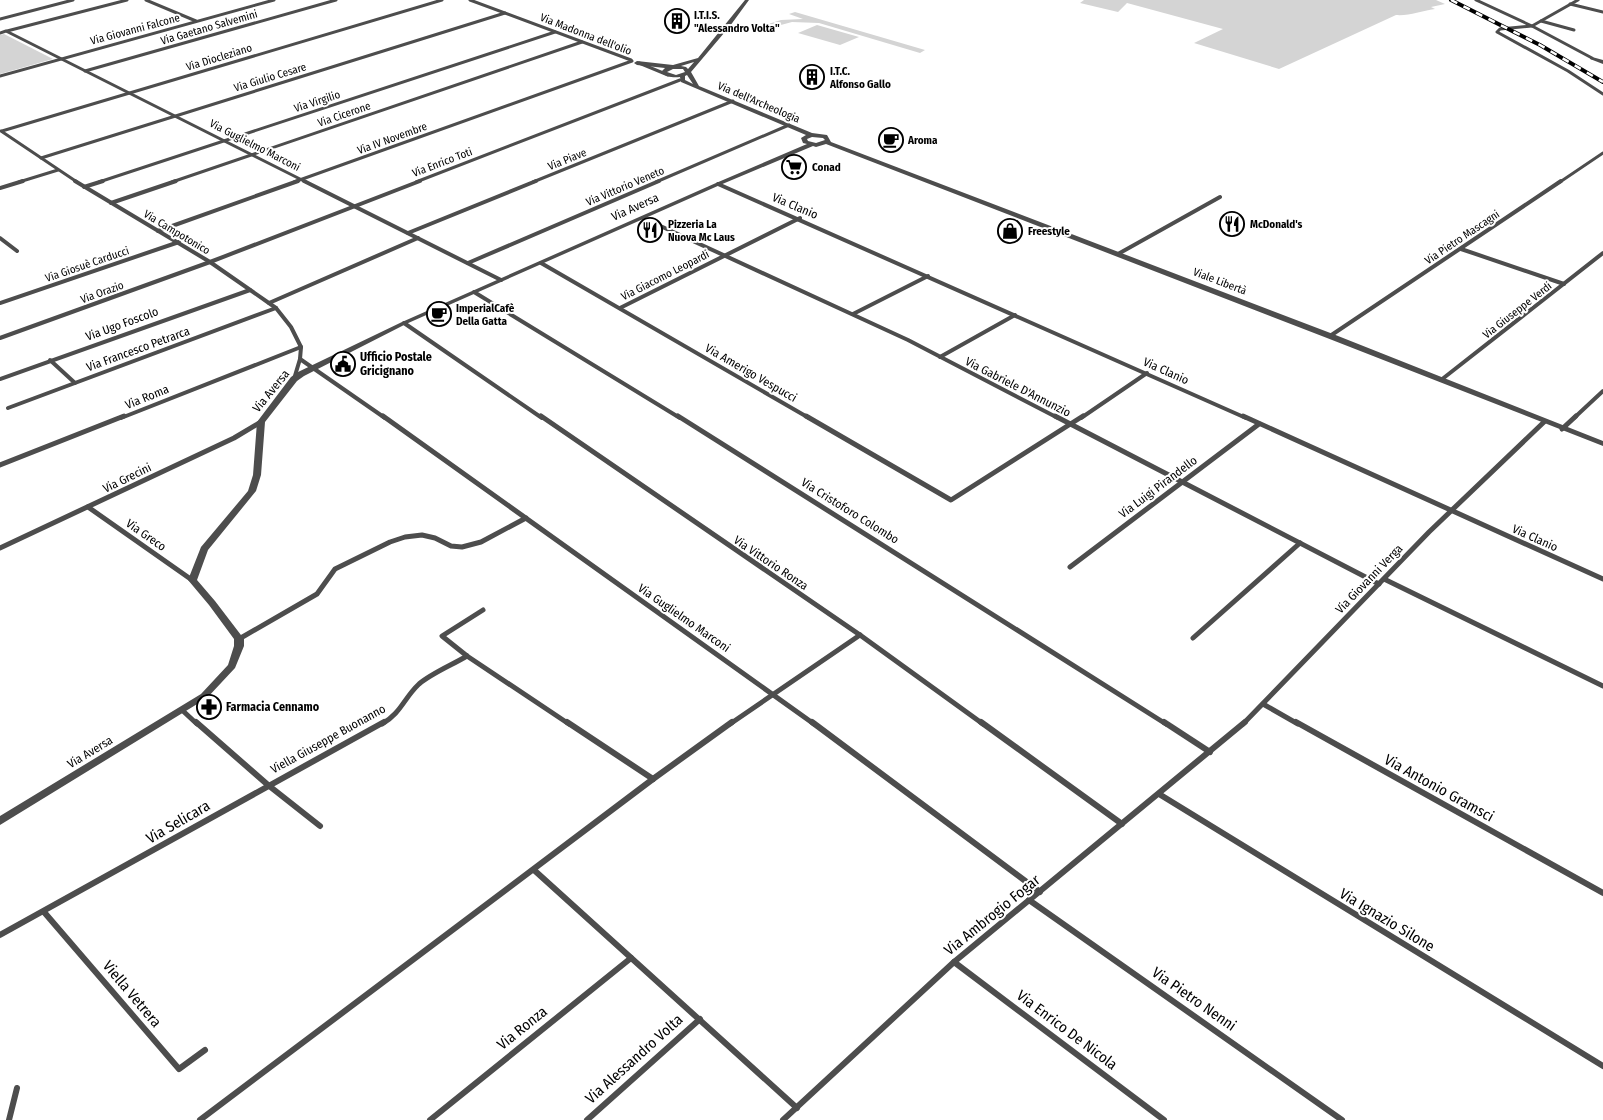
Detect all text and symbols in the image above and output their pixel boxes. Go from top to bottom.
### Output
street label: Via Gaetano Salvemini [159,7,259,48]
building icon: I.T.I.S. "Alessandro Volta" [664,8,690,34]
place label: I.T.I.S. "Alessandro Volta" [694,9,780,35]
street label: Via Giovanni Falcone [89,11,181,48]
street label: Via Madonna dell'olio [538,11,634,58]
street label: Via Diocleziano [185,41,254,74]
street label: Via Giulio Cesare [232,60,308,95]
building icon: I.T.C. Alfonso Gallo [799,64,825,90]
place label: I.T.C. Alfonso Gallo [829,65,891,91]
street label: Via dell'Archeologia [716,79,802,126]
street label: Via Virgilio [292,88,342,115]
street label: Via Cicerone [316,99,372,130]
street label: Via Guglielmo Marconi [207,117,302,174]
street label: Via IV Novembre [355,120,429,157]
cafe icon: Aroma [878,127,904,153]
place label: Aroma [907,134,938,147]
street label: Via Enrico Toti [410,145,474,180]
street label: Via Piave [546,146,588,173]
supermarket icon: Conad [781,154,807,180]
place label: Conad [812,161,841,174]
street label: Via Vittorio Veneto [584,164,666,209]
street label: Via Aversa [609,190,661,224]
street label: Via Clanio [770,190,820,222]
street label: Via Campotonico [141,207,213,258]
street label: Via Pietro Mascagni [1422,208,1502,267]
restaurant icon: McDonald's [1219,211,1245,237]
restaurant icon: Pizzeria La Nuova Mc Laus [637,217,663,243]
place label: Pizzeria La Nuova Mc Laus [668,218,735,244]
shop icon: Freestyle [997,218,1023,244]
place label: McDonald's [1250,218,1303,231]
place label: Freestyle [1028,225,1070,238]
street label: Via Giosuè Carducci [44,244,131,285]
street label: Via Giacomo Leopardi [619,248,712,303]
street label: Viale Libertà [1191,265,1248,298]
street label: Via Orazio [79,279,126,306]
street label: Via Giuseppe Verdi [1480,279,1555,341]
cafe icon: ImperialCafè Della Gatta [426,301,452,327]
place label: ImperialCafè Della Gatta [456,302,515,328]
street label: Via Ugo Foscolo [84,304,160,344]
street label: Via Francesco Petrarca [84,324,192,374]
street label: Via Amerigo Vespucci [703,341,799,405]
place label: Ufficio Postale Gricignano [360,350,432,378]
public building icon: Ufficio Postale Gricignano [330,351,356,377]
street label: Via Gabriele D'Annunzio [963,354,1073,420]
street label: Via Clanio [1141,355,1191,387]
street label: Via Aversa [250,367,292,415]
street label: Via Roma [123,382,171,412]
street label: Via Luigi Pirandello [1116,453,1200,521]
street label: Via Grecini [101,460,153,496]
street label: Via Cristoforo Colombo [799,475,901,547]
street label: Via Greco [123,516,169,554]
street label: Via Clanio [1510,522,1560,554]
street label: Via Vittorio Ronza [731,533,811,593]
street label: Via Giovanni Verga [1332,541,1406,616]
street label: Via Guglielmo Marconi [635,581,733,655]
pharmacy icon: Farmacia Cennamo [196,694,222,720]
place label: Farmacia Cennamo [226,700,320,714]
street label: Viella Giuseppe Buonanno [268,702,388,776]
street label: Via Aversa [65,733,115,771]
street label: Via Antonio Gramsci [1381,750,1497,826]
street label: Via Selicara [143,797,213,847]
street label: Via Ambrogio Fogar [941,870,1044,959]
street label: Via Ignazio Silone [1336,884,1438,956]
street label: Viella Vetrera [99,957,165,1031]
street label: Via Pietro Nenni [1148,963,1240,1035]
street label: Via Enrico De Nicola [1013,986,1121,1074]
street label: Via Ronza [493,1002,551,1054]
street label: Via Alessandro Volta [582,1011,686,1107]

